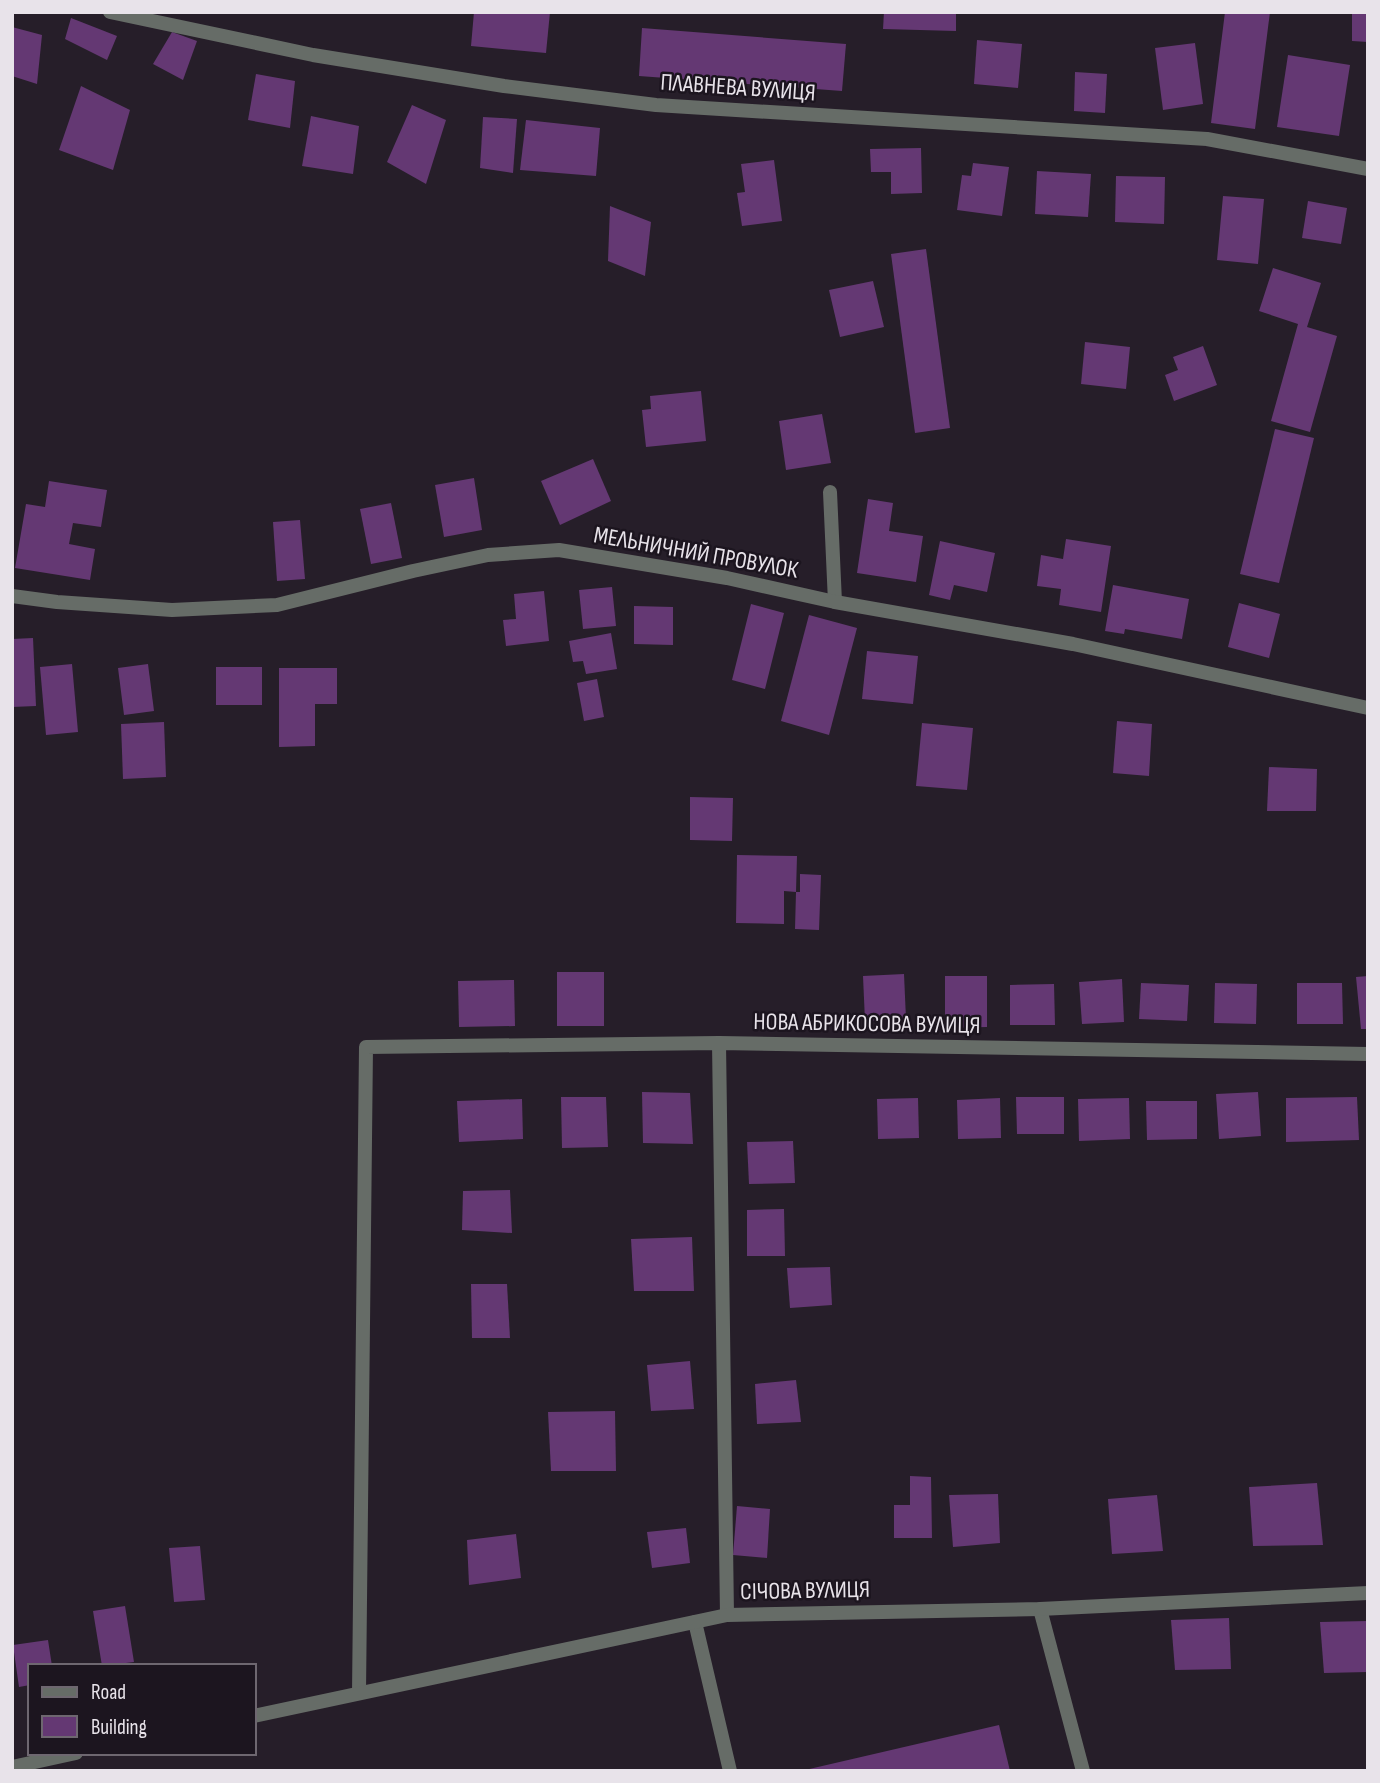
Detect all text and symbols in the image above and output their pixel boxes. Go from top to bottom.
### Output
street label: ПЛАВНЕВА ВУЛИЦЯ [659,68,816,107]
street label: МЕЛЬНИЧНИЙ ПРОВУЛОК [591,520,801,585]
street label: НОВА АБРИКОСОВА ВУЛИЦЯ [753,1007,981,1040]
street label: СІЧОВА ВУЛИЦЯ [740,1575,870,1606]
legend [28,1664,256,1755]
text: Road [91,1680,126,1705]
text: Building [91,1715,147,1740]

